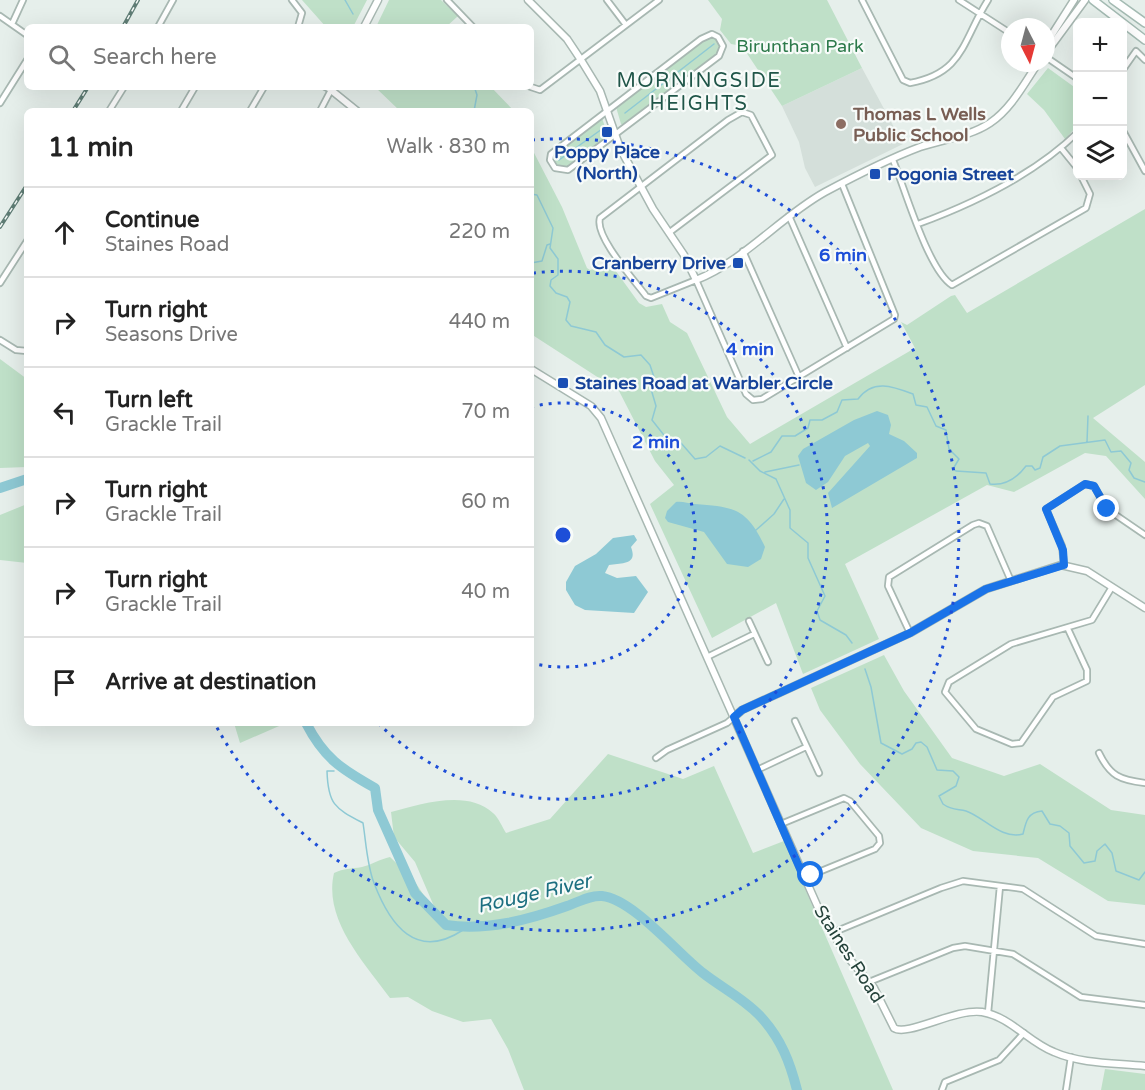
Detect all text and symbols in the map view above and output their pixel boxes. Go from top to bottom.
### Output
north arrow [1001,18,1055,72]
map controls [1073,18,1127,180]
button: + [1073,18,1127,72]
search box [24,24,534,90]
park label: Birunthan Park [736,35,864,57]
icon: search [45,41,78,74]
text: Search here [93,44,217,70]
district label: MORNINGSIDE HEIGHTS [616,69,782,116]
button: − [1073,72,1127,126]
place label: Thomas L Wells Public School [852,103,986,146]
marker: Thomas L Wells Public School [834,117,848,131]
marker: Poppy Place (North) [600,125,614,139]
button: layers [1073,126,1127,180]
text: 11 min [48,132,134,163]
text: Walk · 830 m [387,135,510,159]
place label: Poppy Place (North) [554,141,660,184]
place label: Pogonia Street [887,163,1014,185]
marker: Pogonia Street [868,167,882,181]
text: Continue [105,207,200,233]
icon: ahead [48,216,81,249]
text: 220 m [449,220,510,244]
text: Staines Road [105,233,229,257]
text: 6 min [819,244,867,266]
place label: Cranberry Drive [592,252,726,274]
marker: Cranberry Drive [731,256,745,270]
text: Turn right [105,297,207,323]
icon: right [48,306,81,339]
text: 440 m [449,310,510,334]
text: Seasons Drive [105,323,238,347]
text: 4 min [726,338,774,360]
place label: Staines Road at Warbler Circle [575,372,833,394]
marker: Staines Road at Warbler Circle [556,376,570,390]
text: Turn left [105,387,193,413]
icon: left [48,396,81,429]
text: 70 m [461,400,510,424]
text: Grackle Trail [105,413,222,437]
text: 2 min [632,431,680,453]
text: Turn right [105,477,207,503]
icon: right [48,486,81,519]
text: 60 m [461,490,510,514]
route end [1093,495,1119,521]
text: Grackle Trail [105,503,222,527]
centre of rings [553,525,573,545]
text: Turn right [105,567,207,593]
icon: right [48,576,81,609]
text: 40 m [461,580,510,604]
text: Grackle Trail [105,593,222,617]
icon: arrive [48,666,81,699]
text: Arrive at destination [105,669,316,695]
route start [797,861,823,887]
water label: Rouge River [475,869,596,919]
street label: Staines Road [809,901,889,1007]

